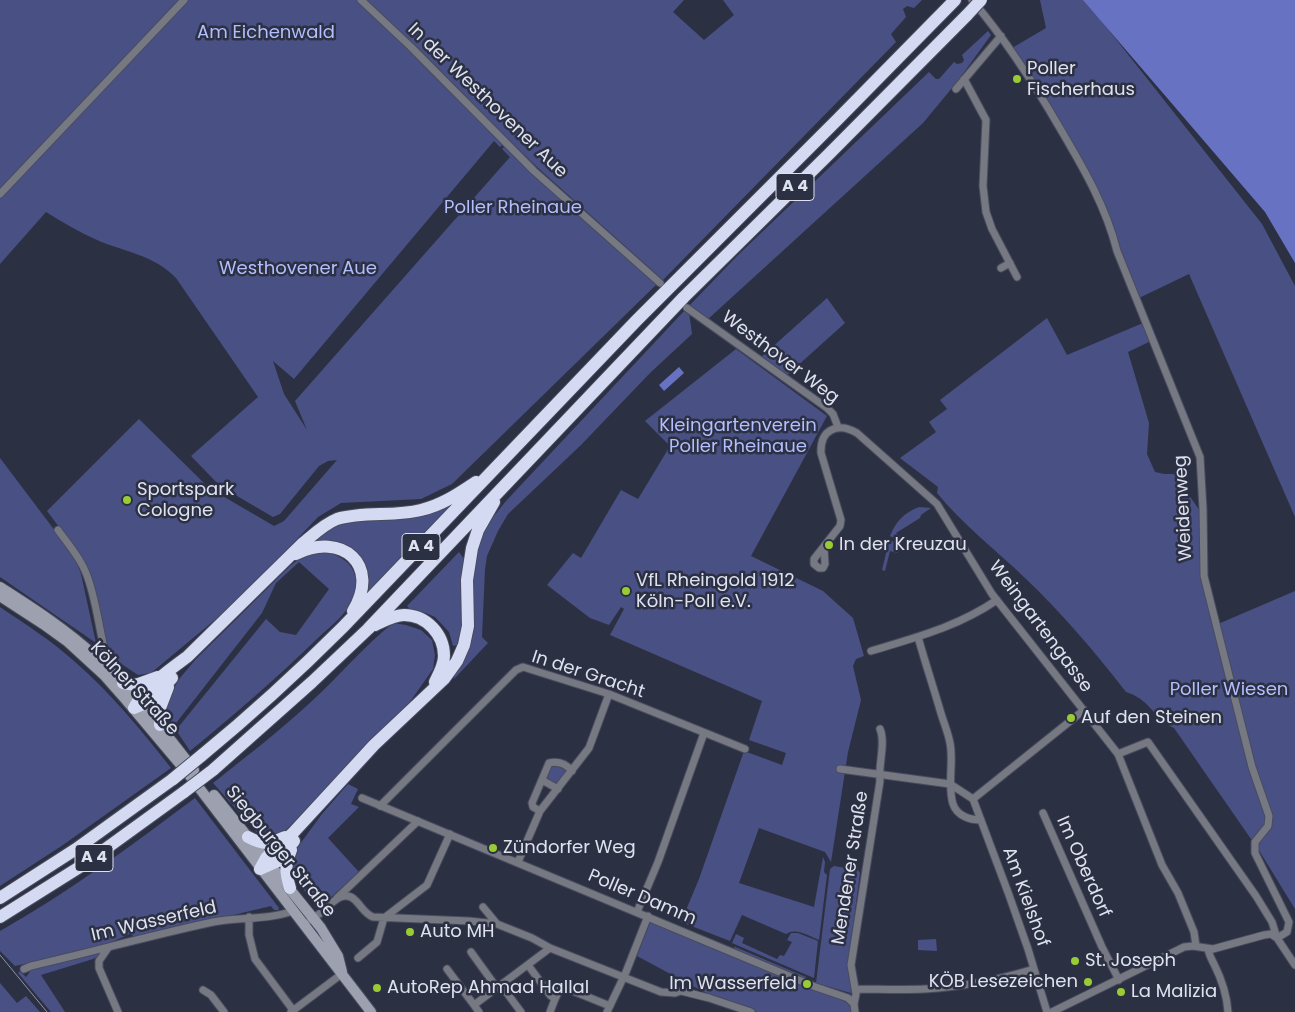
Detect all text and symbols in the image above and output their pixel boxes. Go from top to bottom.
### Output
street label: In der Westhovener Aue [403,19,571,183]
park label: Am Eichenwald [197,22,335,44]
place label: Poller Fischerhaus [1027,58,1135,100]
marker: Poller Fischerhaus [1011,73,1023,85]
road number: A 4 [776,173,814,200]
park label: Poller Rheinaue [444,197,582,219]
park label: Westhovener Aue [219,258,377,280]
street label: Westhover Weg [717,307,843,409]
park label: Kleingartenverein Poller Rheinaue [659,415,817,458]
street label: Weidenweg [1170,454,1198,562]
place label: Sportspark Cologne [137,479,234,522]
marker: Sportspark Cologne [121,494,133,506]
road number: A 4 [402,534,440,560]
place label: In der Kreuzau [839,534,967,556]
marker: In der Kreuzau [823,539,835,551]
street label: Weingartengasse [983,557,1097,697]
place label: VfL Rheingold 1912 Köln-Poll e.V. [636,570,795,612]
marker: VfL Rheingold 1912 Köln-Poll e.V. [620,585,632,597]
street label: Kölner Straße [85,638,183,740]
street label: In der Gracht [529,647,647,703]
park label: Poller Wiesen [1170,679,1288,701]
place label: Auf den Steinen [1081,707,1222,729]
marker: Auf den Steinen [1065,712,1077,724]
street label: Siegburger Straße [220,782,340,922]
street label: Mendener Straße [828,790,874,946]
street label: Im Oberdorf [1051,813,1115,921]
place label: Zündorfer Weg [503,837,636,859]
marker: Zündorfer Weg [487,842,499,854]
road number: A 4 [75,844,113,871]
street label: Am Kielshof [997,844,1053,950]
street label: Poller Damm [585,866,699,930]
street label: Im Wasserfeld [89,897,219,947]
place label: Auto MH [420,921,494,943]
marker: Auto MH [404,926,416,938]
place label: St. Joseph [1085,950,1176,972]
marker: St. Joseph [1069,955,1081,967]
place label: KÖB Lesezeichen [929,971,1078,993]
place label: Im Wasserfeld [669,973,797,995]
marker: KÖB Lesezeichen [1082,976,1094,988]
place label: AutoRep Ahmad Hallal [387,977,589,999]
marker: Im Wasserfeld [801,978,813,990]
place label: La Malizia [1131,981,1217,1003]
marker: AutoRep Ahmad Hallal [371,982,383,994]
marker: La Malizia [1115,986,1127,998]

